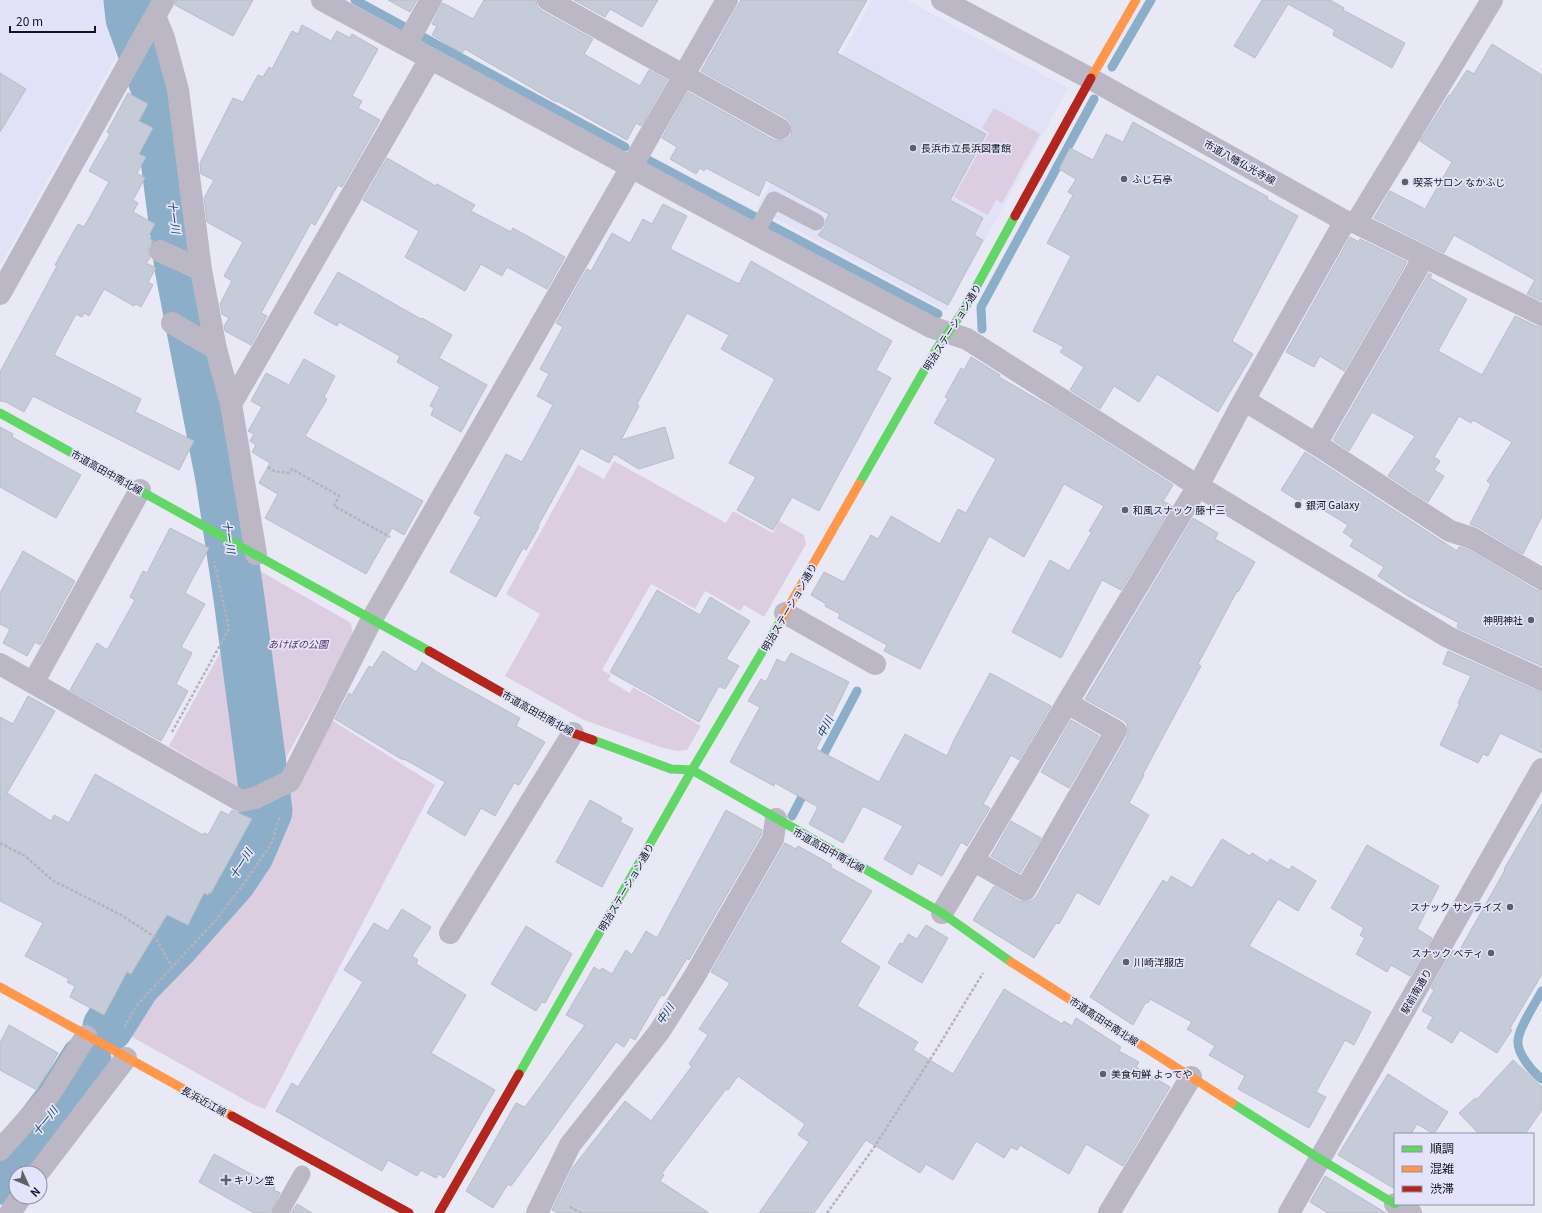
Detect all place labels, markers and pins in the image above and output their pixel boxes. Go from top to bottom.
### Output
place label: 長浜市立長浜図書館 [921,140,1011,155]
marker: 長浜市立長浜図書館 [908,143,918,153]
place label: ふじ石亭 [1132,171,1172,186]
marker: ふじ石亭 [1119,174,1129,184]
place label: 喫茶サロン なかふじ [1413,174,1505,189]
marker: 喫茶サロン なかふじ [1400,177,1410,187]
place label: 銀河 Galaxy [1306,497,1360,512]
marker: 銀河 Galaxy [1293,500,1303,510]
place label: 和風スナック 藤十三 [1133,502,1225,517]
marker: 和風スナック 藤十三 [1120,505,1130,515]
place label: 神明神社 [1483,612,1523,627]
marker: 神明神社 [1526,615,1536,625]
place label: スナック サンライズ [1410,899,1502,914]
marker: スナック サンライズ [1505,902,1515,912]
place label: スナック べティ [1411,945,1483,960]
marker: スナック べティ [1486,948,1496,958]
place label: 川崎洋服店 [1134,954,1184,969]
marker: 川崎洋服店 [1121,957,1131,967]
place label: 美食旬鮮 よってや [1111,1066,1192,1081]
marker: 美食旬鮮 よってや [1098,1069,1108,1079]
place label: キリン堂 [234,1172,274,1187]
marker: キリン堂 [221,1175,231,1185]

